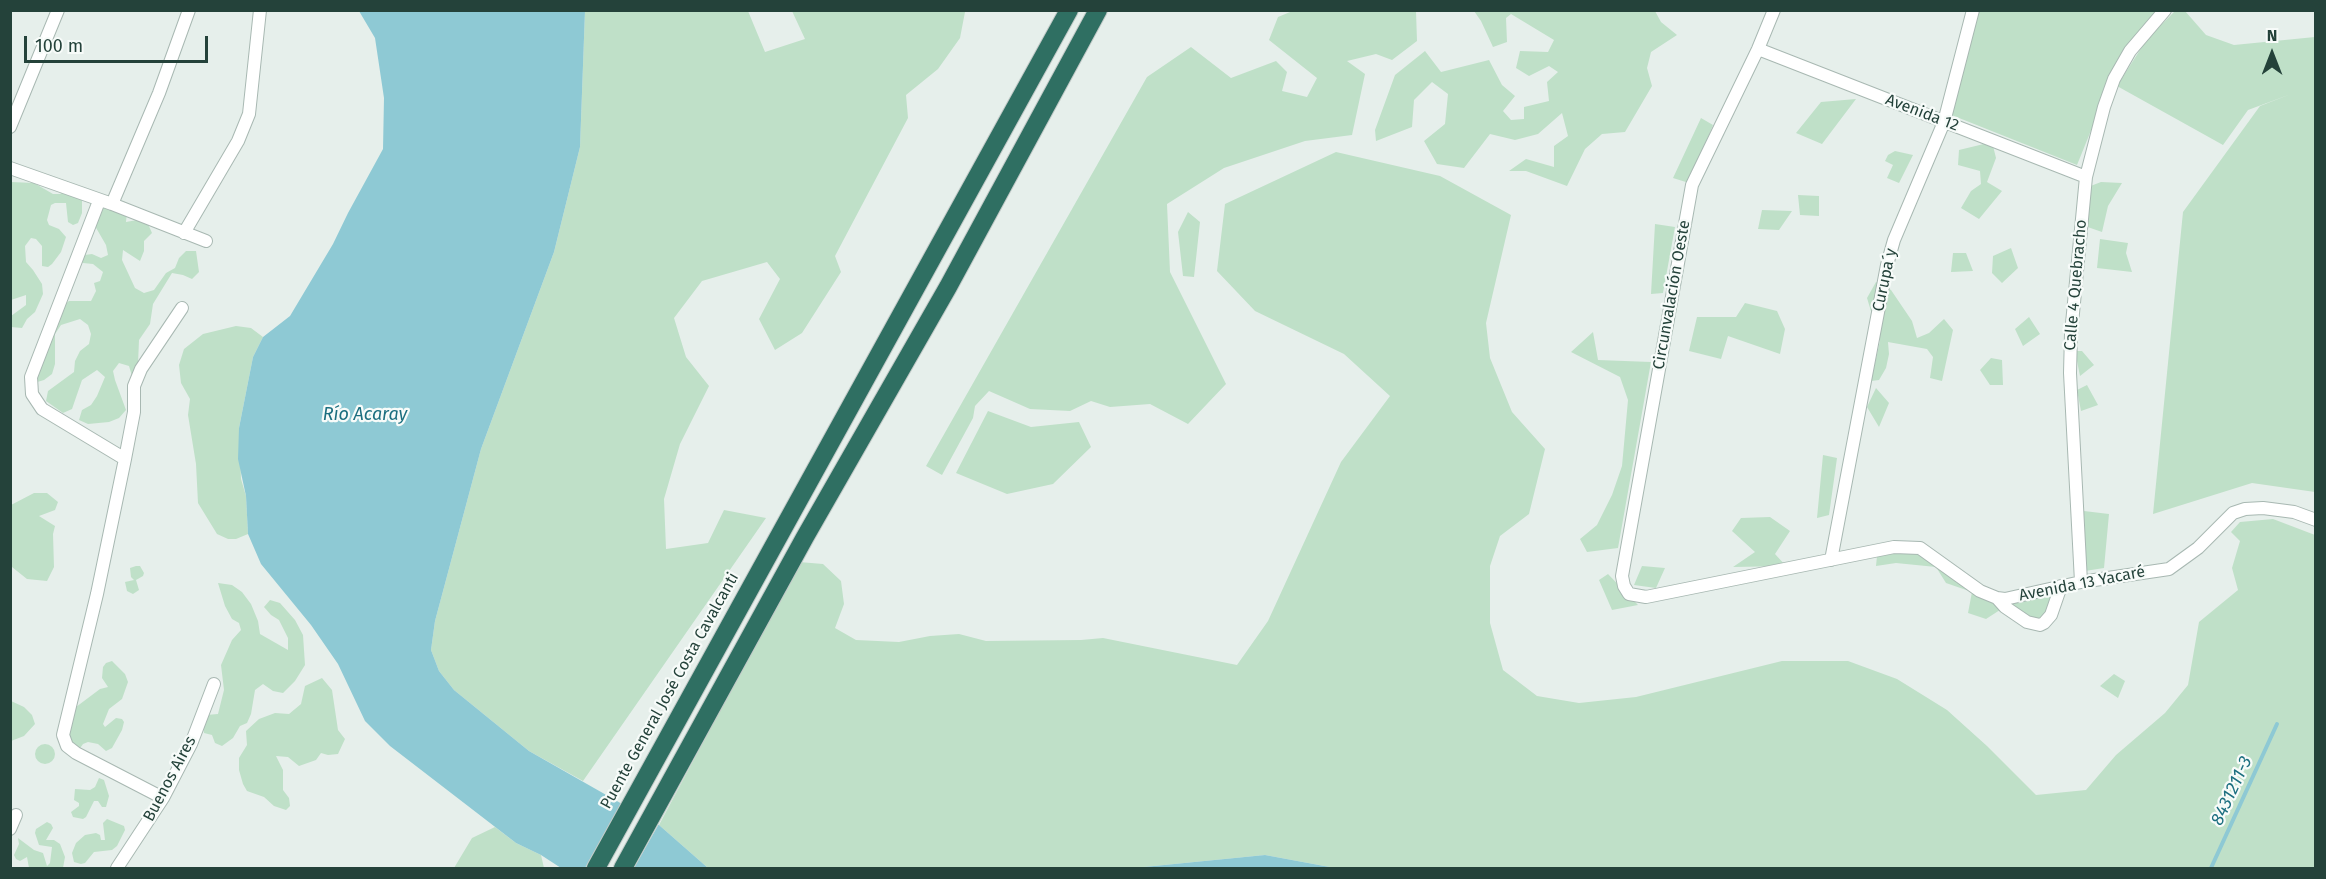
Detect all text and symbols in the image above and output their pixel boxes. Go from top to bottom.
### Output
scale bar [27,24,212,62]
north arrow [2242,24,2302,84]
text: N [2267,26,2277,45]
text: 100 m [35,35,83,57]
street label: Avenida 12 [1883,90,1961,136]
street label: Circunvalación Oeste [1649,219,1695,371]
street label: Calle 4 Quebracho [2061,219,2091,351]
street label: Curupa´y [1869,247,1901,313]
water label: Río Acaray [323,404,407,426]
street label: Avenida 13 Yacaré [2017,562,2147,606]
street label: Puente General José Costa Cavalcanti [597,569,743,813]
street label: Buenos Aires [140,733,200,825]
water label: 8431211-3 [2207,753,2257,829]

